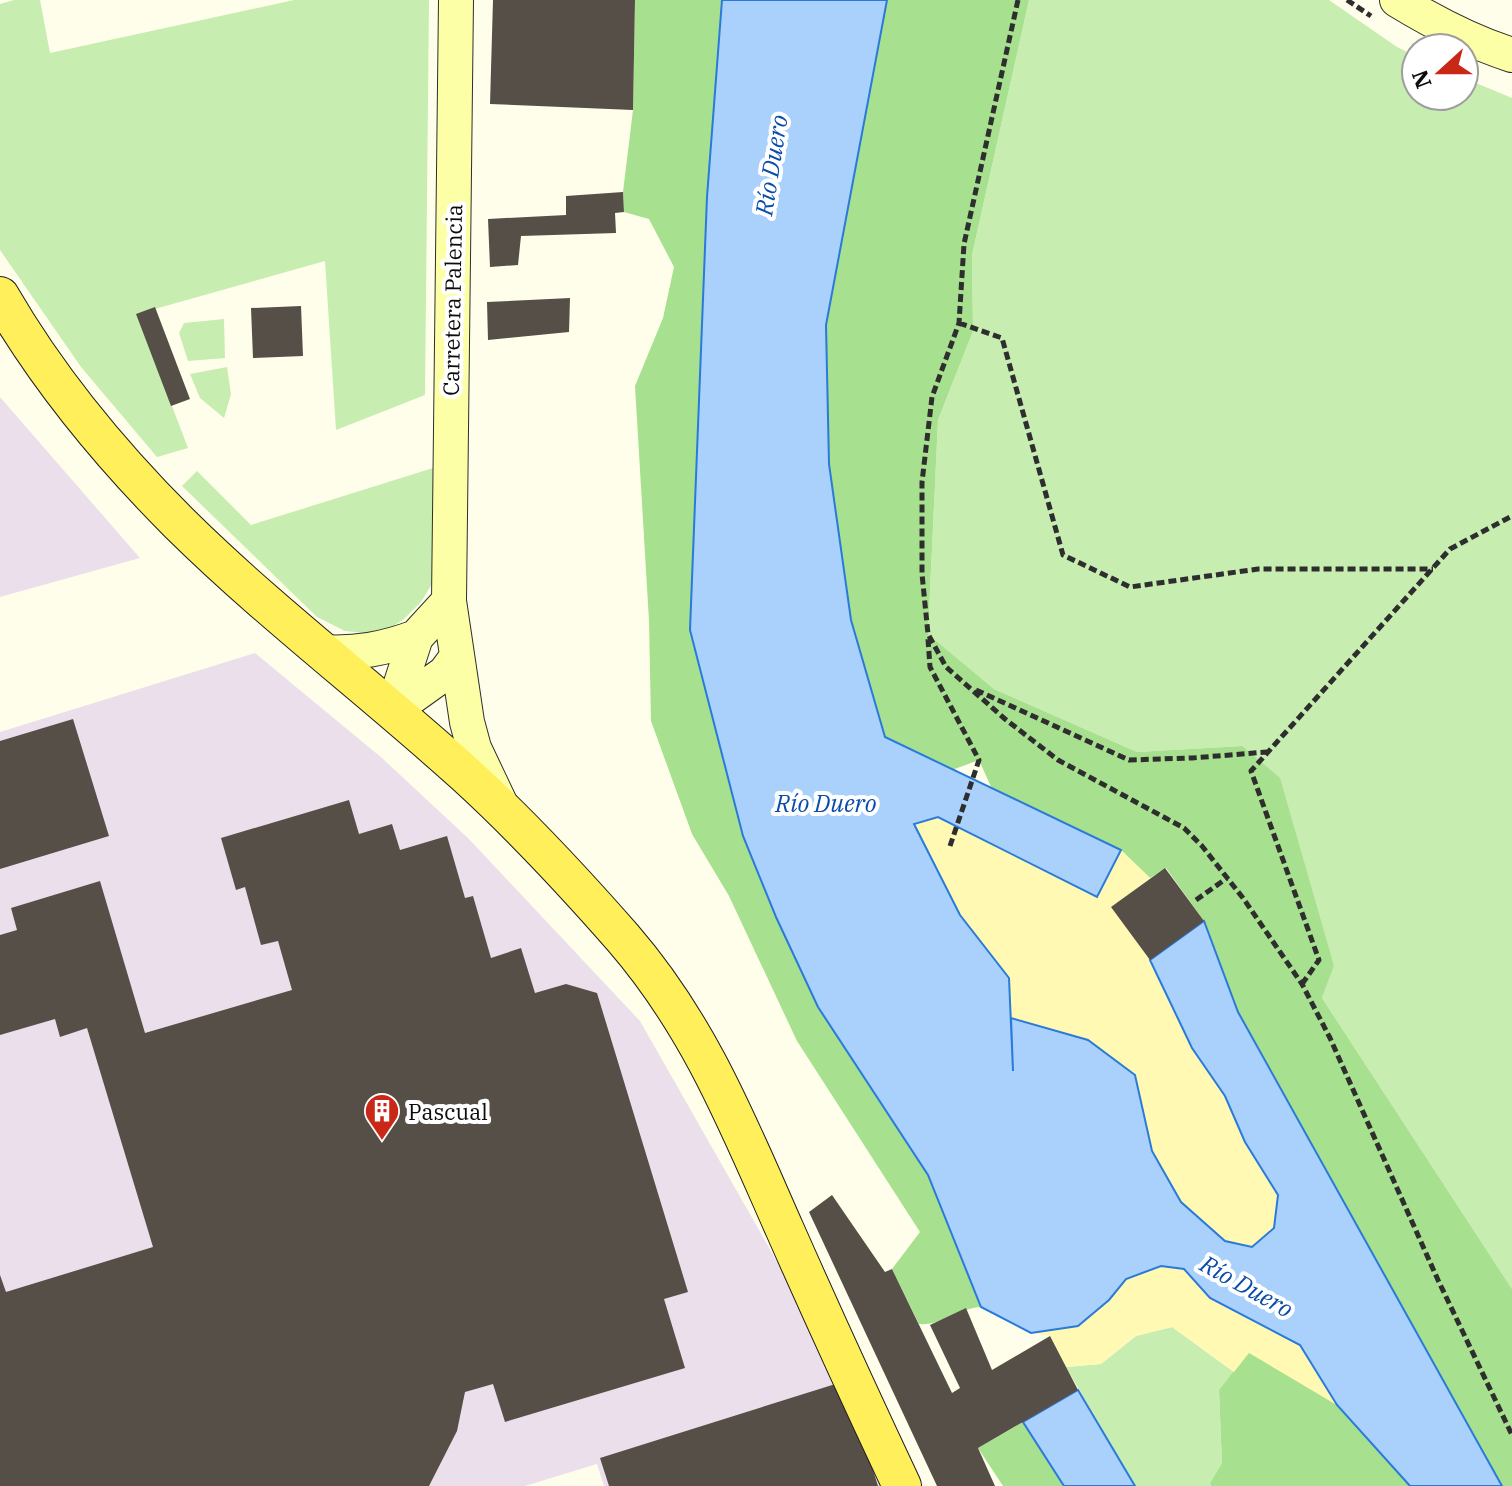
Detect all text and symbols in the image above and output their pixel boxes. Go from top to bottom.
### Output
north arrow [1400,32,1480,112]
text: N [1404,66,1438,93]
water label: Río Duero [747,112,795,219]
street label: Carretera Palencia [436,204,468,396]
water label: Río Duero [774,787,877,819]
building icon: Pascual [363,1092,401,1142]
place label: Pascual [408,1097,488,1126]
water label: Río Duero [1194,1247,1299,1325]

